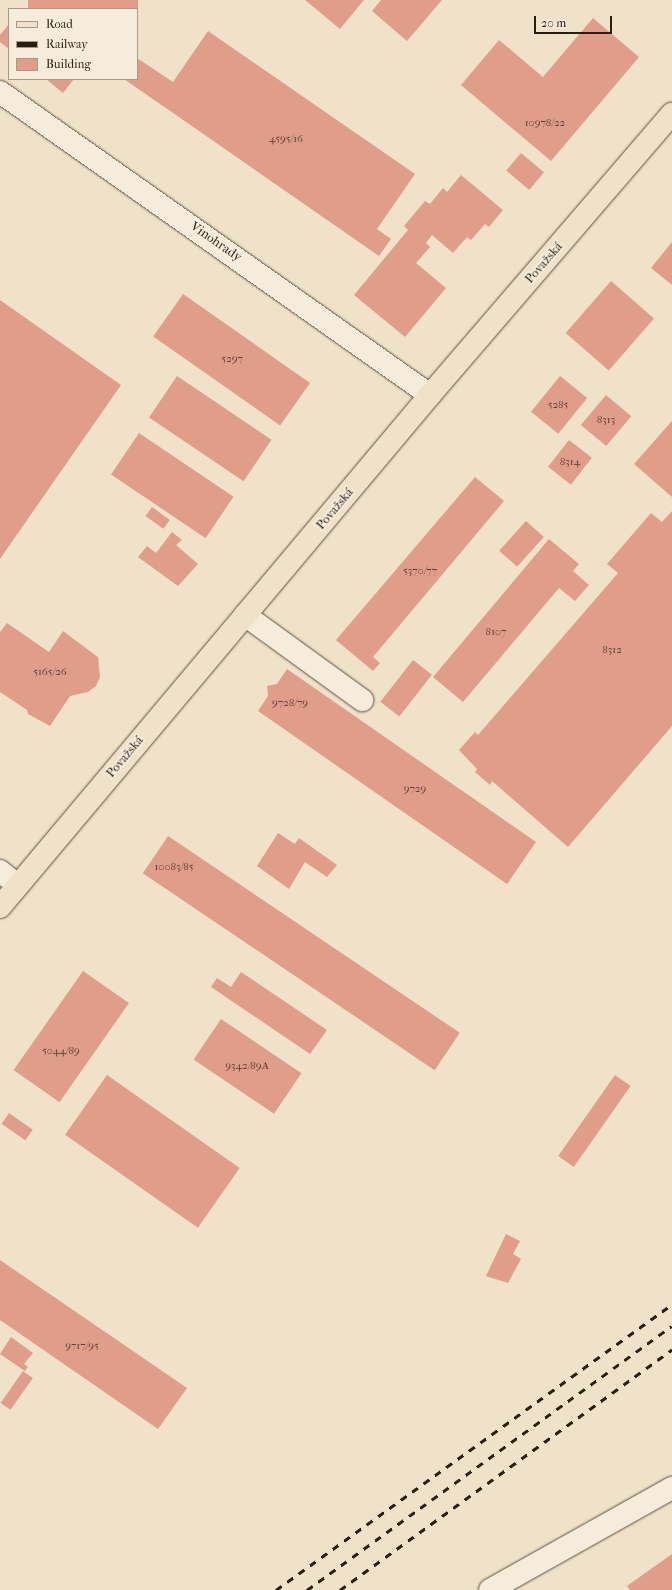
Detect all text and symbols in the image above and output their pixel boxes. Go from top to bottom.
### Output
legend [8,8,138,80]
scale bar [536,8,614,34]
text: 20 m [541,16,566,30]
text: Road [46,17,73,31]
text: Railway [46,37,88,51]
text: Building [46,57,91,71]
house number: 10978/22 [525,116,565,130]
house number: 4595/16 [269,132,303,146]
street label: Vinohrady [187,219,245,265]
street label: Považská [522,239,566,287]
house number: 5297 [221,352,243,366]
house number: 5285 [548,398,568,412]
house number: 8313 [597,413,615,427]
house number: 8314 [560,455,580,469]
street label: Považská [313,485,357,533]
house number: 5370/77 [403,564,437,578]
house number: 8107 [486,625,506,639]
house number: 8312 [602,643,622,657]
house number: 5165/26 [33,665,67,679]
house number: 9728/79 [272,696,308,710]
street label: Považská [103,733,147,781]
house number: 9729 [404,782,426,796]
house number: 10083/85 [155,860,193,874]
house number: 5044/89 [42,1044,80,1058]
house number: 9342/89A [225,1059,269,1073]
house number: 9717/95 [65,1339,99,1353]

